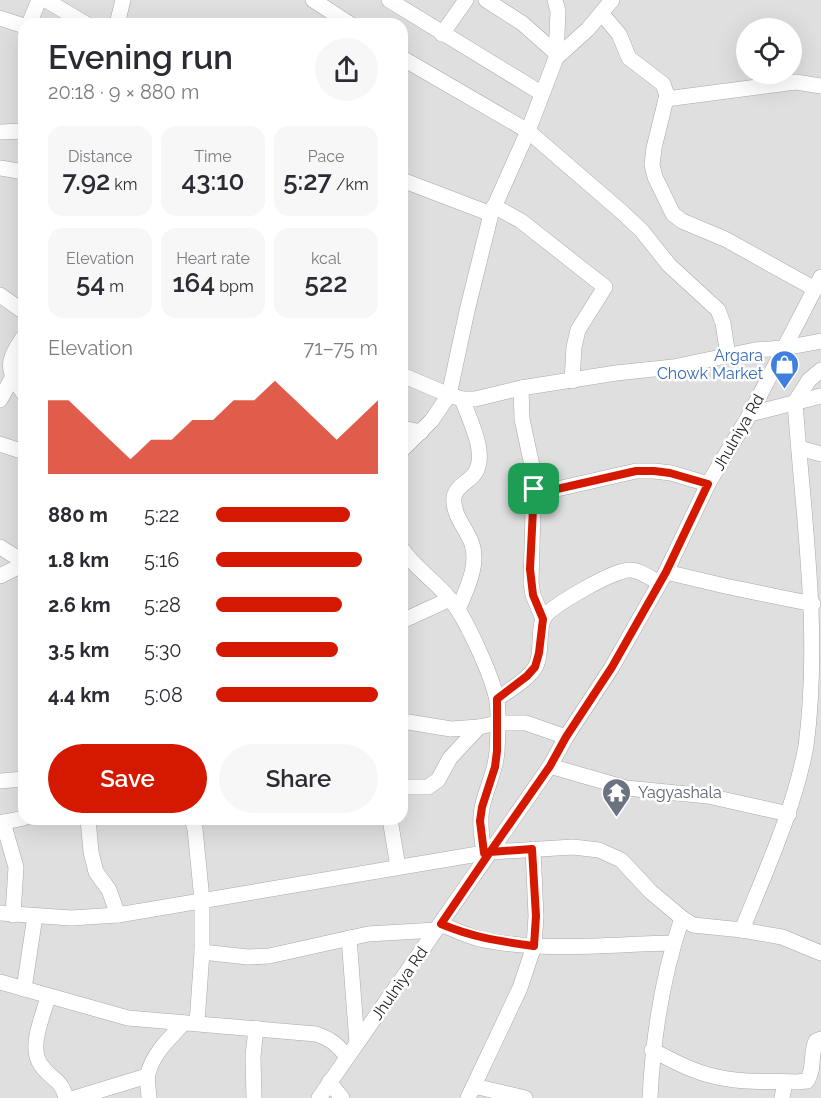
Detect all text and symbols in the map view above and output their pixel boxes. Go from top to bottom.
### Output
map controls [736,18,802,84]
button: locate [736,18,802,84]
text: Evening run [48,38,233,77]
button: share [315,38,378,101]
text: 20:18 · 9 × 880 m [48,80,199,104]
text: Distance [68,147,132,166]
text: Time [194,147,232,166]
text: Pace [308,147,344,166]
text: 7.92 [62,166,110,196]
text: 43:10 [182,166,244,196]
text: 5:27 [283,166,332,196]
text: km [110,175,138,194]
text: /km [332,175,369,194]
text: Elevation [66,249,134,268]
text: Heart rate [176,249,250,268]
text: kcal [311,249,341,268]
text: 54 [76,268,105,298]
text: 164 [172,268,215,298]
text: 522 [305,268,347,298]
text: m [105,277,124,296]
text: bpm [215,277,254,296]
text: Elevation [48,336,133,360]
text: 71–75 m [304,336,378,360]
place label: Argara Chowk Market [657,346,764,383]
shop icon: Argara Chowk Market [768,348,800,390]
street label: Jhulniya Rd [709,391,768,474]
pin [508,463,559,514]
icon: arrive [517,472,550,505]
text: 880 m [48,503,108,527]
text: 5:22 [144,503,180,527]
text: 1.8 km [48,548,109,572]
text: 5:16 [144,548,179,572]
text: 2.6 km [48,593,111,617]
text: 5:28 [144,593,181,617]
text: 3.5 km [48,638,109,662]
text: 5:30 [144,638,182,662]
text: 4.4 km [48,683,110,707]
text: 5:08 [144,683,183,707]
button: Save [48,744,207,813]
button: Share [219,744,378,813]
temple icon: Yagyashala [601,776,633,818]
place label: Yagyashala [638,783,722,802]
street label: Jhulniya Rd [367,943,432,1024]

